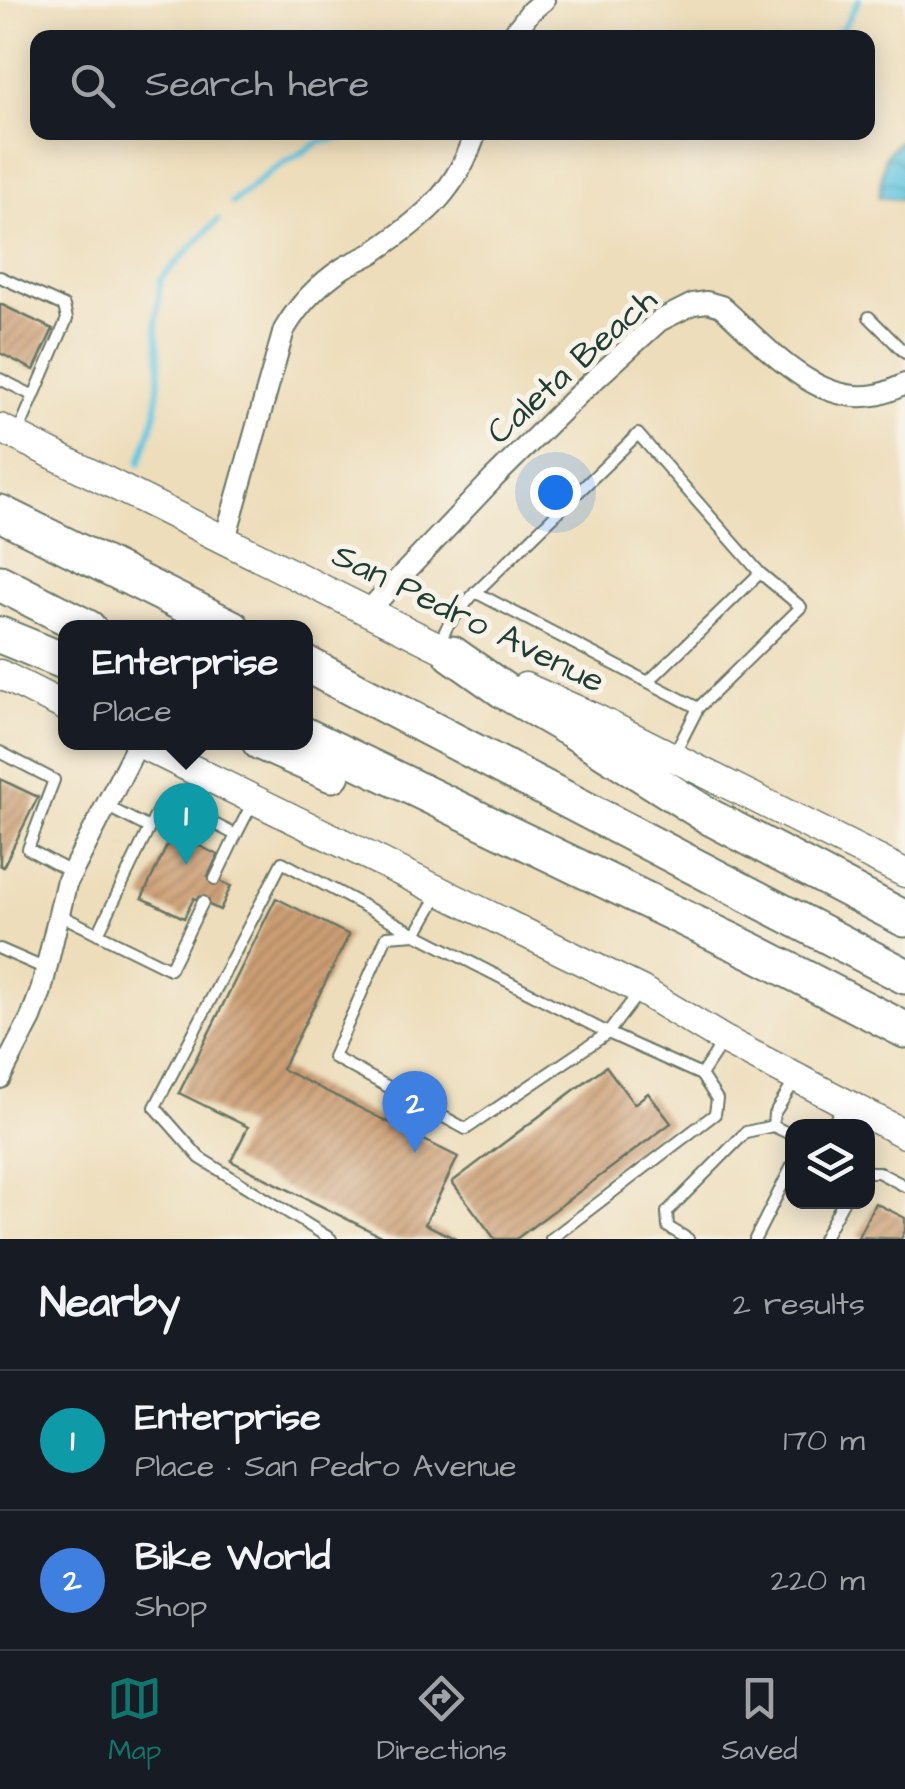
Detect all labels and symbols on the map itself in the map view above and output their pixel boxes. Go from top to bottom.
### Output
street label: Caleta Beach [476,276,668,456]
your location [530,467,581,518]
street label: San Pedro Avenue [324,531,613,706]
pin: 1 [154,782,218,865]
pin: 2 [382,1070,448,1153]

